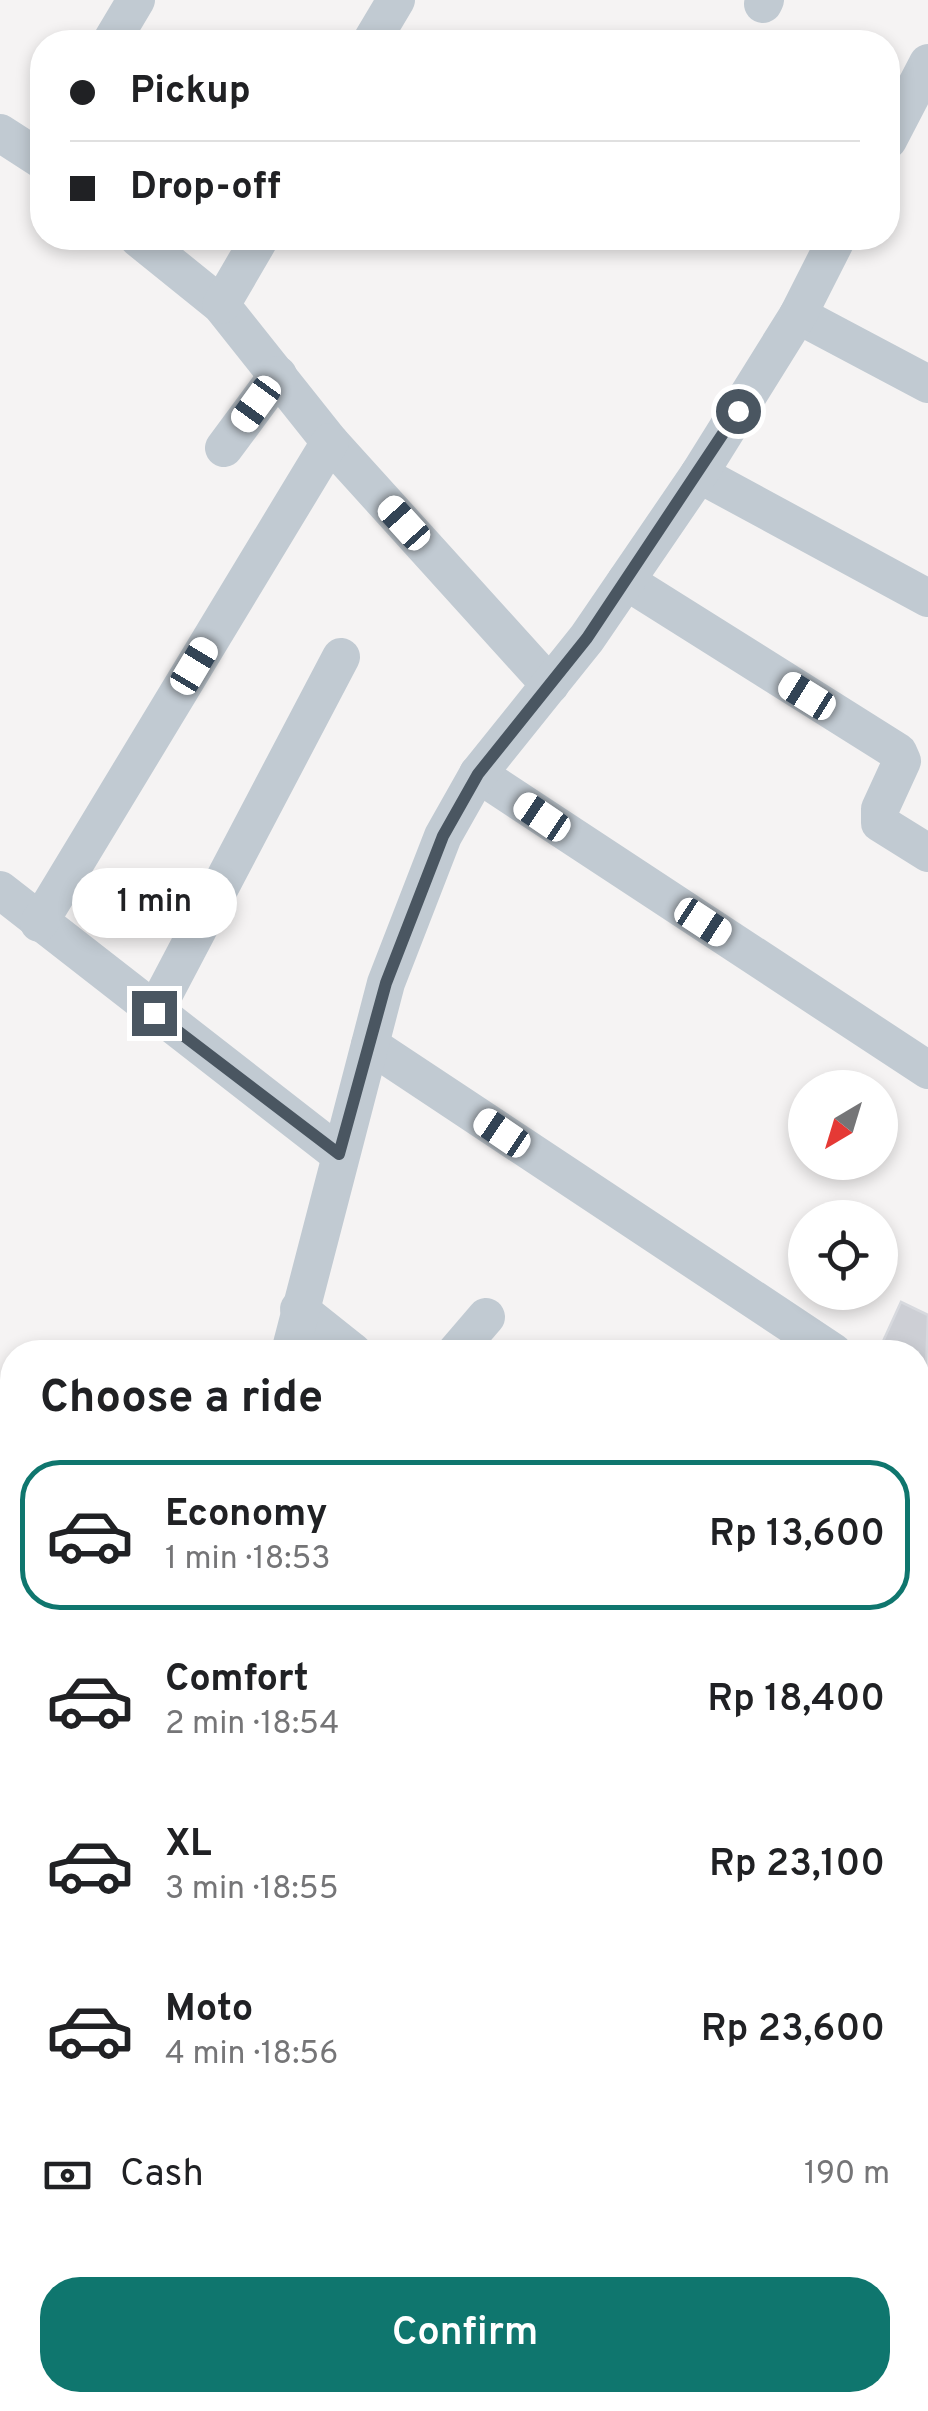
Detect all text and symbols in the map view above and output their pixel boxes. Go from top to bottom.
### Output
text: Pickup [130,68,251,117]
text: Drop-off [130,164,281,213]
car [226,371,286,437]
route start [716,389,761,434]
car [373,491,435,555]
car [166,633,222,699]
car [774,667,840,725]
car [509,788,575,846]
callout: 1 min [72,868,236,938]
text: 1 min [117,883,192,923]
car [670,893,736,951]
route end [132,991,177,1036]
north arrow [788,1070,898,1180]
map controls [788,1070,898,1310]
car [469,1104,535,1162]
button: locate [788,1200,898,1310]
text: Choose a ride [40,1371,323,1428]
icon: car [45,1490,135,1580]
text: Economy [165,1491,327,1540]
text: Rp 13,600 [709,1511,885,1560]
text: 1 min · 18:53 [165,1540,331,1580]
icon: car [45,1655,135,1745]
text: Comfort [165,1656,309,1705]
text: Rp 18,400 [707,1676,885,1725]
text: 2 min · 18:54 [165,1705,339,1745]
icon: car [45,1820,135,1910]
text: XL [165,1821,212,1870]
text: Rp 23,100 [709,1841,885,1890]
text: 3 min · 18:55 [165,1870,339,1910]
icon: car [45,1985,135,2075]
text: Moto [165,1986,253,2035]
text: Rp 23,600 [701,2006,885,2055]
text: 4 min · 18:56 [165,2035,338,2075]
icon: cash [40,2148,95,2203]
text: Cash [120,2151,204,2200]
text: 190 m [804,2155,890,2195]
button: Confirm [40,2277,890,2392]

